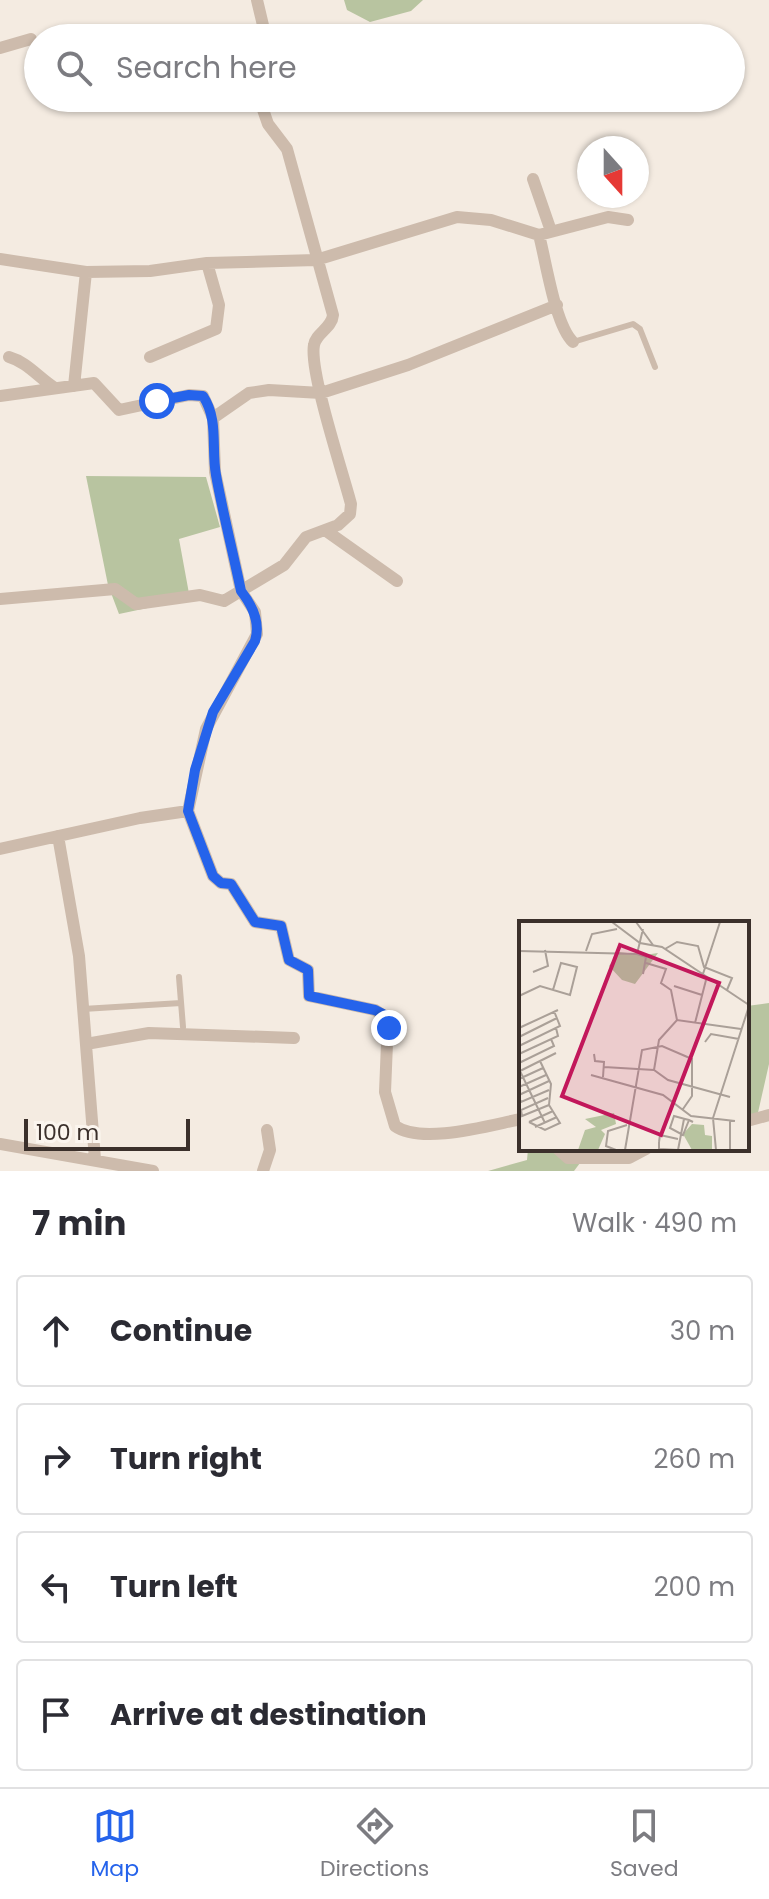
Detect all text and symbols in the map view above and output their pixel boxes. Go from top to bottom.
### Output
search box [24,24,745,112]
icon: search [52,46,96,90]
text: Search here [116,46,297,89]
north arrow [577,136,649,208]
route start [139,383,175,419]
inset map [519,921,749,1151]
route end [371,1010,407,1046]
scale bar [24,1115,190,1151]
text: 100 m [36,1117,99,1148]
text: 7 min [32,1199,126,1247]
text: Walk · 490 m [572,1205,737,1241]
icon: ahead [34,1309,78,1353]
text: Continue [110,1309,252,1352]
text: 30 m [670,1313,735,1349]
icon: right [34,1437,78,1481]
text: Turn right [110,1437,262,1480]
text: 260 m [653,1441,735,1477]
icon: left [34,1565,78,1609]
text: Turn left [110,1565,238,1608]
text: 200 m [654,1569,735,1605]
icon: arrive [34,1693,78,1737]
text: Arrive at destination [110,1693,427,1736]
tab: Map [90,1804,139,1885]
tab: Directions [320,1804,429,1885]
tab: Saved [610,1804,679,1885]

